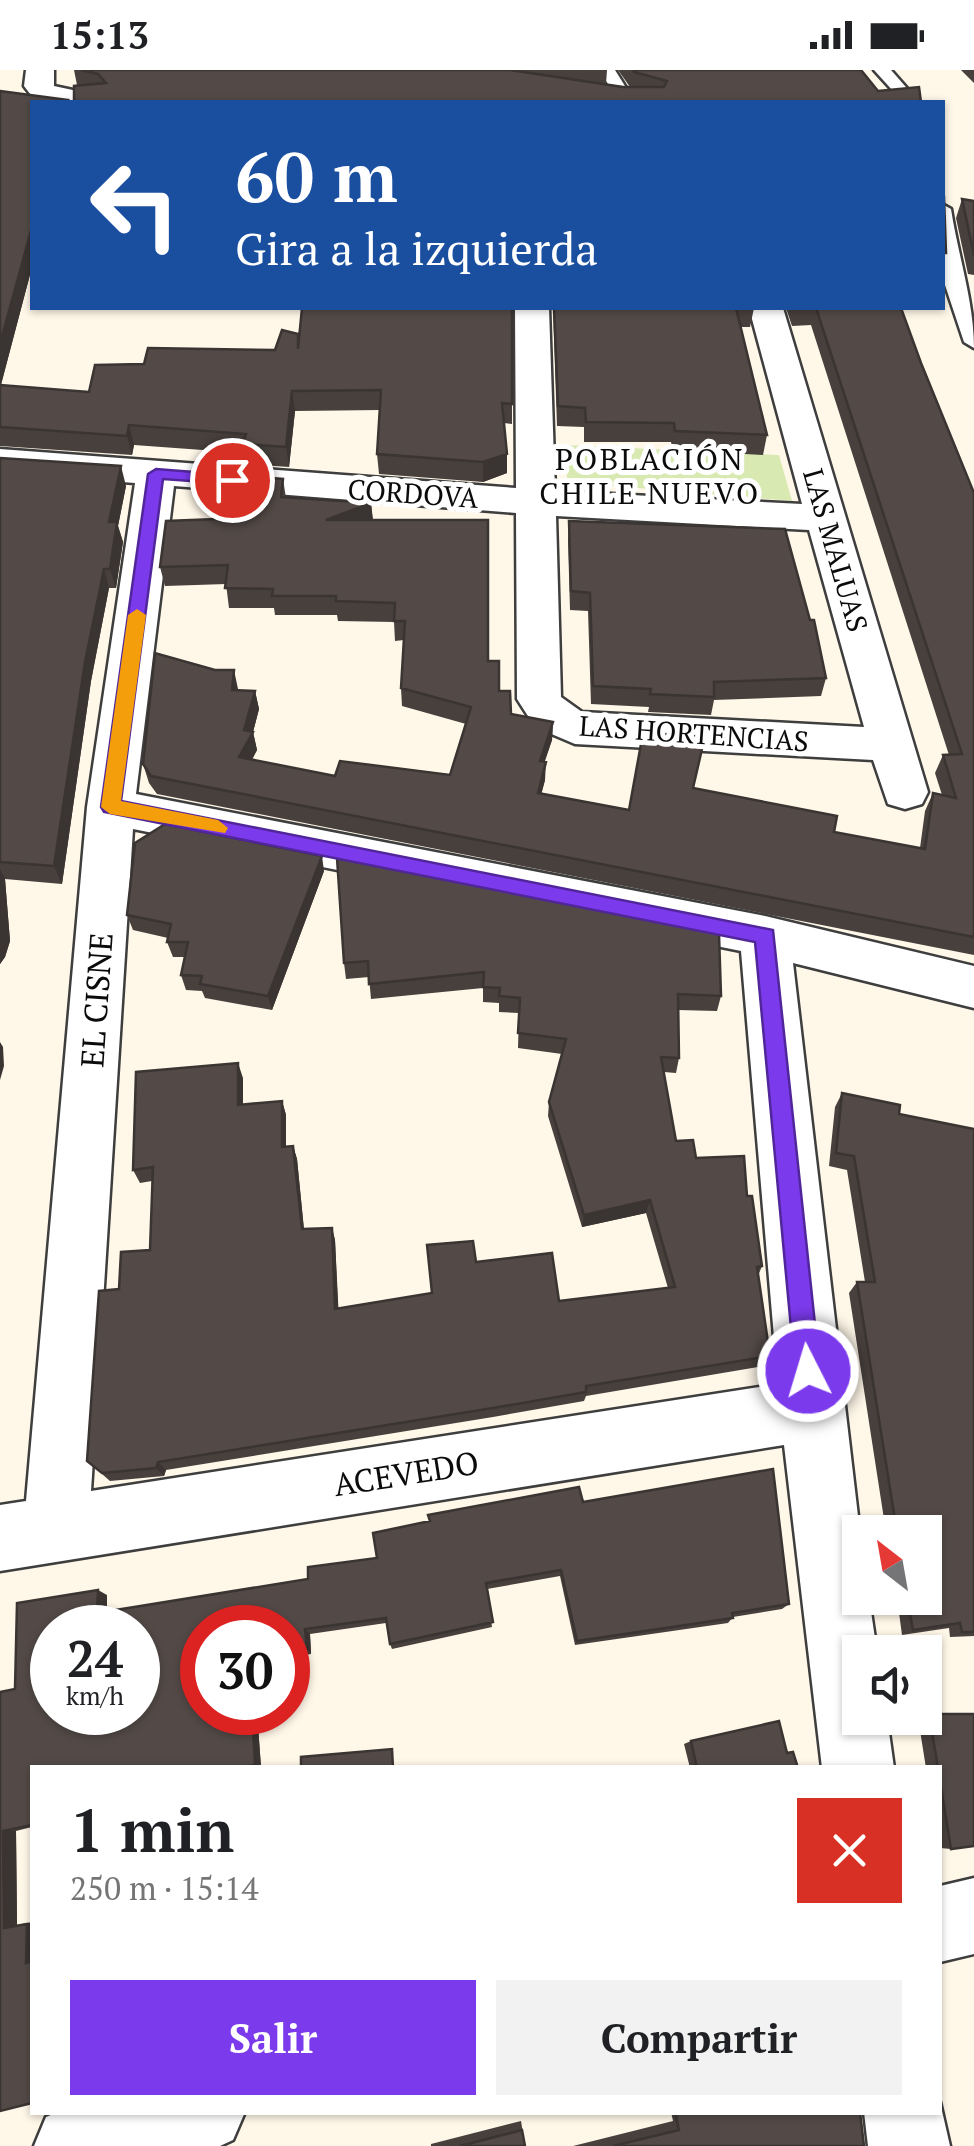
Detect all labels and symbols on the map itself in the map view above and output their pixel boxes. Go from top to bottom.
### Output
pin [190,438,275,523]
district label: POBLACIÓN CHILE NUEVO [539,439,761,513]
street label: LAS MALUAS [795,464,877,636]
street label: CORDOVA [347,470,480,516]
street label: LAS HORTENCIAS [578,707,810,759]
street label: EL CISNE [70,931,122,1069]
position arrow [756,1319,860,1423]
street label: ACEVEDO [331,1441,481,1505]
north arrow [842,1515,942,1615]
speed limit sign: 30 [180,1605,310,1735]

